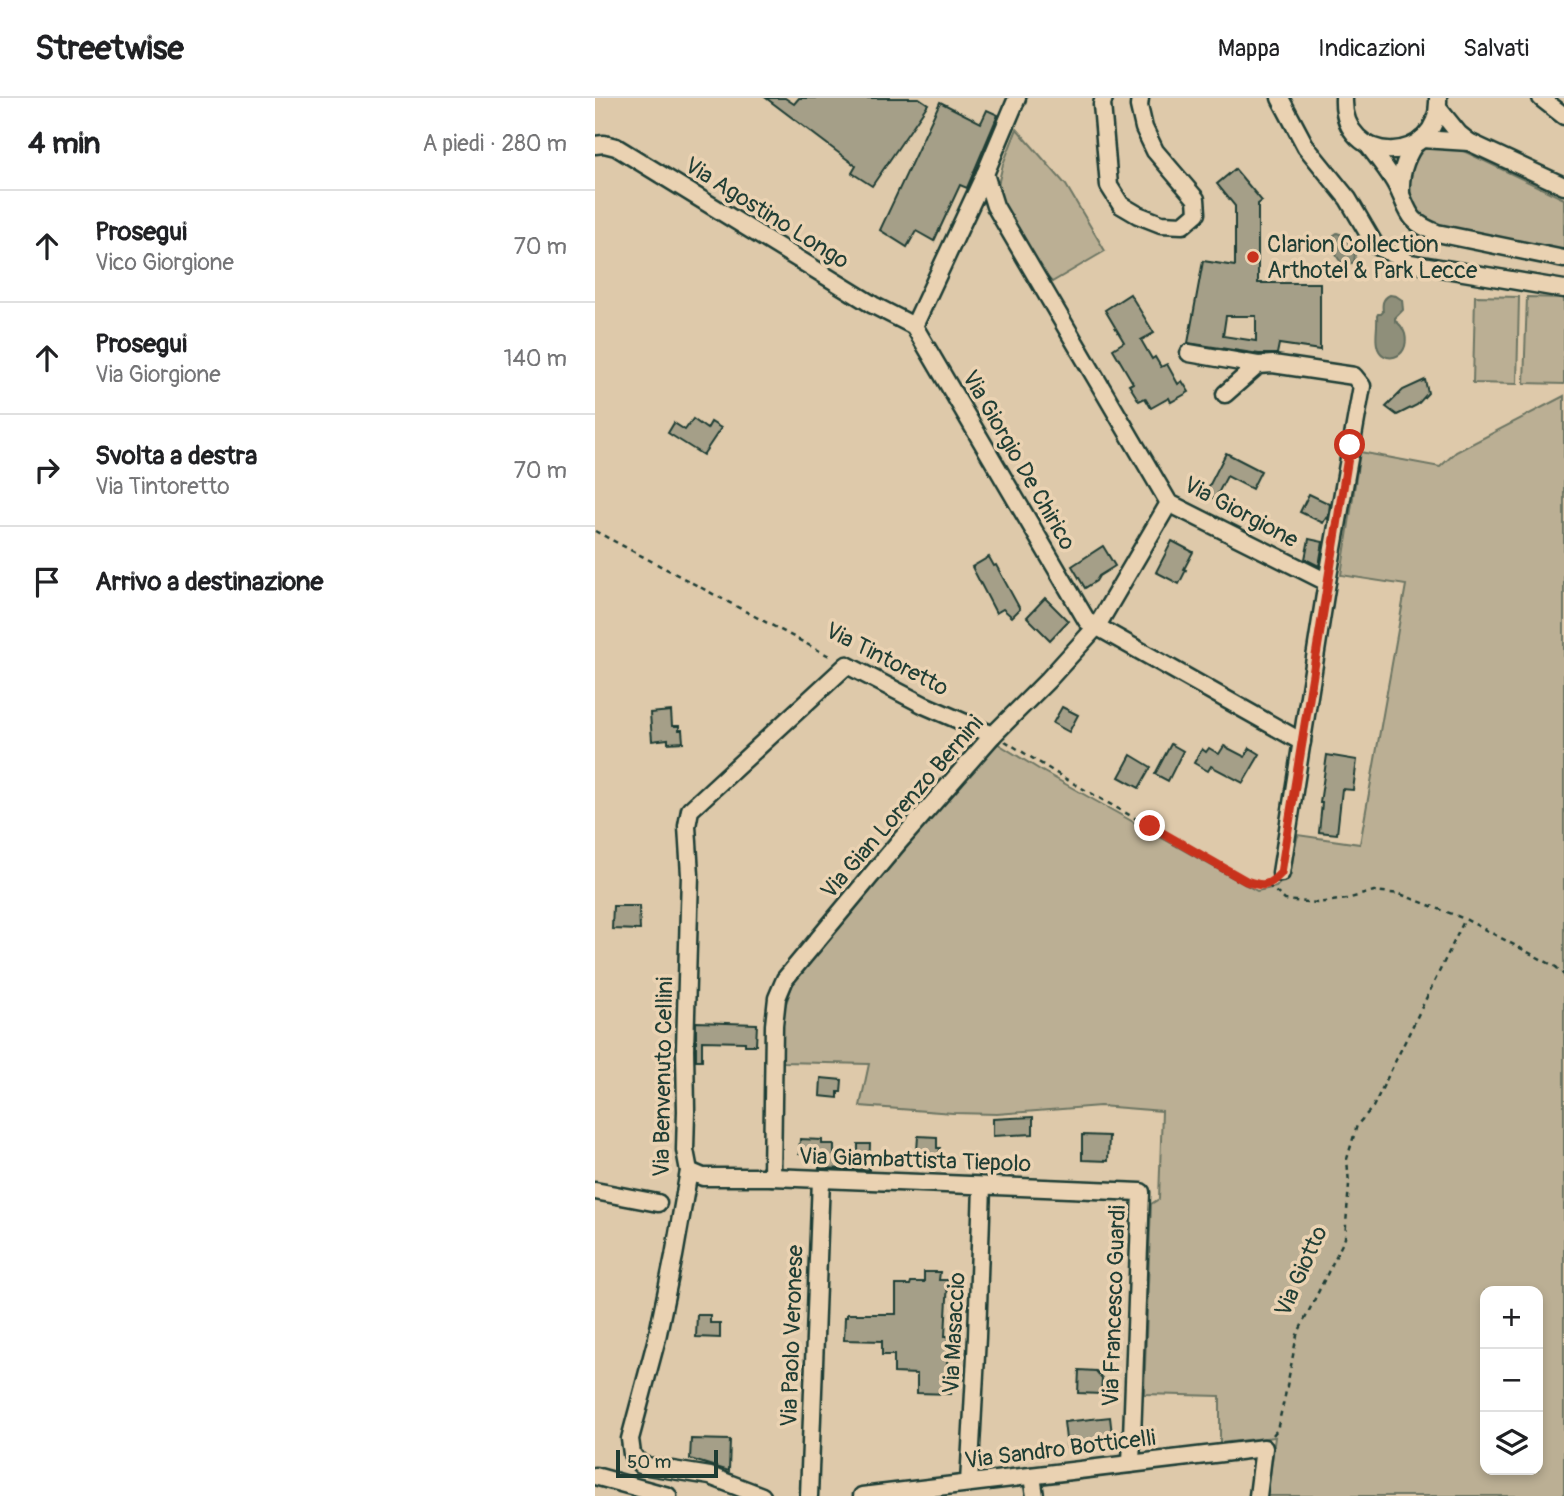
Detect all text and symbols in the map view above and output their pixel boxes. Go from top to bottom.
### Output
text: Streetwise [35,28,184,69]
text: Mappa [1218,34,1280,63]
text: Indicazioni [1318,34,1425,63]
text: Salvati [1463,34,1529,63]
text: 4 min [28,125,101,162]
text: A piedi · 280 m [422,129,567,158]
street label: Via Agostino Longo [679,151,855,275]
text: Prosegui [95,216,187,248]
icon: ahead [28,227,66,265]
place label: Clarion Collection Arthotel & Park Lecce [1267,230,1478,285]
text: 70 m [514,232,567,261]
text: Vico Giorgione [95,248,234,277]
marker: Clarion Collection Arthotel & Park Lecce [1245,249,1261,265]
text: Prosegui [95,328,187,360]
icon: ahead [28,339,66,377]
text: 140 m [504,344,567,373]
text: Via Giorgione [95,360,221,389]
street label: Via Giorgio De Chirico [956,365,1082,555]
route start [1334,429,1365,460]
text: Svolta a destra [95,440,257,472]
icon: right [28,451,66,489]
text: 70 m [514,456,567,485]
street label: Via Giorgione [1179,470,1304,555]
text: Via Tintoretto [95,472,230,501]
icon: arrive [28,563,66,601]
text: Arrivo a destinazione [95,566,323,598]
street label: Via Tintoretto [820,616,954,702]
street label: Via Gian Lorenzo Bernini [814,709,990,905]
route end [1134,810,1165,841]
street label: Via Benvenuto Cellini [647,977,679,1177]
street label: Via Giambattista Tiepolo [798,1141,1032,1179]
street label: Via Francesco Guardi [1096,1205,1132,1407]
street label: Via Giotto [1268,1221,1334,1321]
street label: Via Paolo Veronese [774,1244,810,1428]
street label: Via Masaccio [936,1272,972,1394]
map controls [1480,1286,1543,1475]
button: + [1480,1286,1543,1349]
button: − [1480,1349,1543,1412]
button: layers [1480,1412,1543,1475]
street label: Via Sandro Botticelli [963,1423,1157,1475]
scale bar [616,1447,717,1479]
text: 50 m [627,1450,671,1474]

